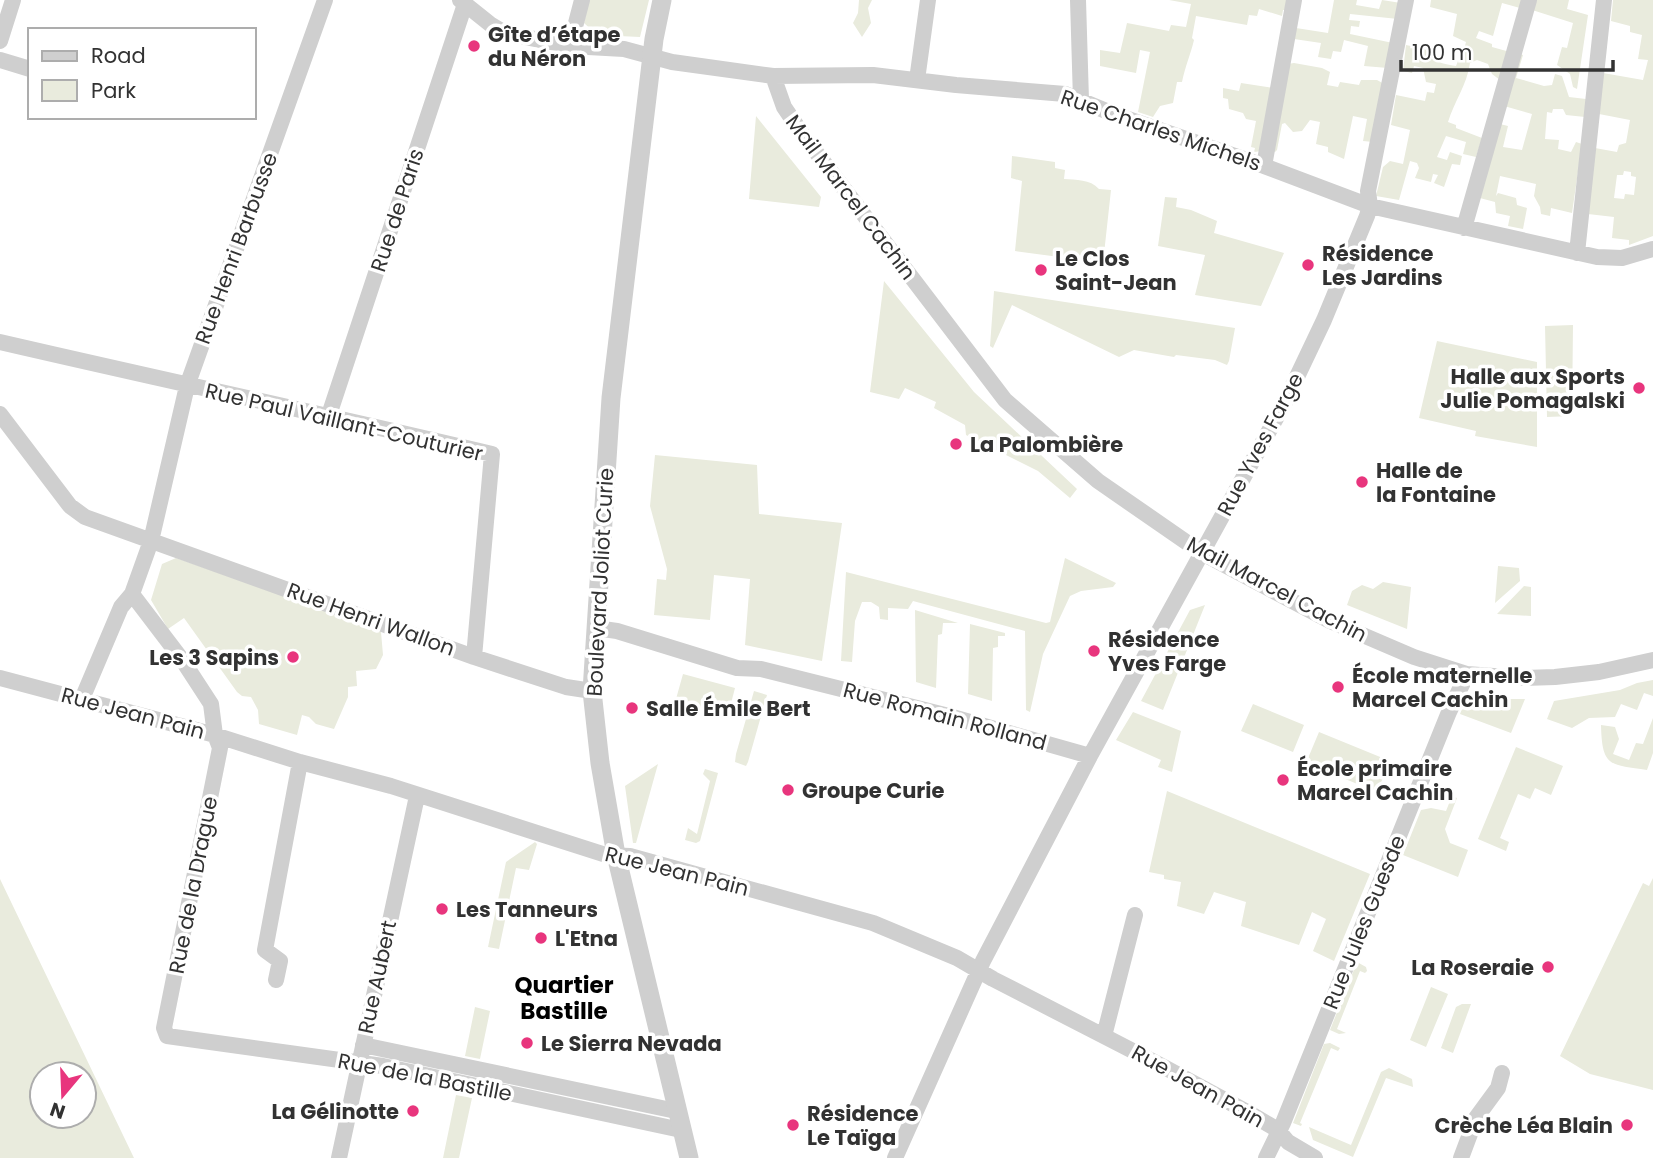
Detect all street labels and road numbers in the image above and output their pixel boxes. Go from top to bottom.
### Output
street label: Rue Charles Michels [1057,82,1265,178]
street label: Mail Marcel Cachin [779,108,923,286]
street label: Rue de Paris [363,145,431,275]
street label: Rue Henri Barbusse [188,148,284,348]
street label: Rue Yves Farge [1210,367,1310,521]
street label: Rue Paul Vaillant-Couturier [202,376,486,468]
street label: Boulevard Joliot Curie [580,467,620,697]
street label: Mail Marcel Cachin [1182,529,1372,649]
street label: Rue Henri Wallon [283,575,459,663]
street label: Rue Romain Rolland [840,675,1050,757]
street label: Rue Jean Pain [58,680,208,746]
street label: Rue de la Drague [162,794,224,976]
street label: Rue Jules Guesde [1316,831,1412,1013]
street label: Rue Jean Pain [602,839,752,903]
street label: Rue Aubert [351,918,403,1036]
street label: Rue Jean Pain [1127,1038,1269,1134]
street label: Rue de la Bastille [335,1046,515,1108]

